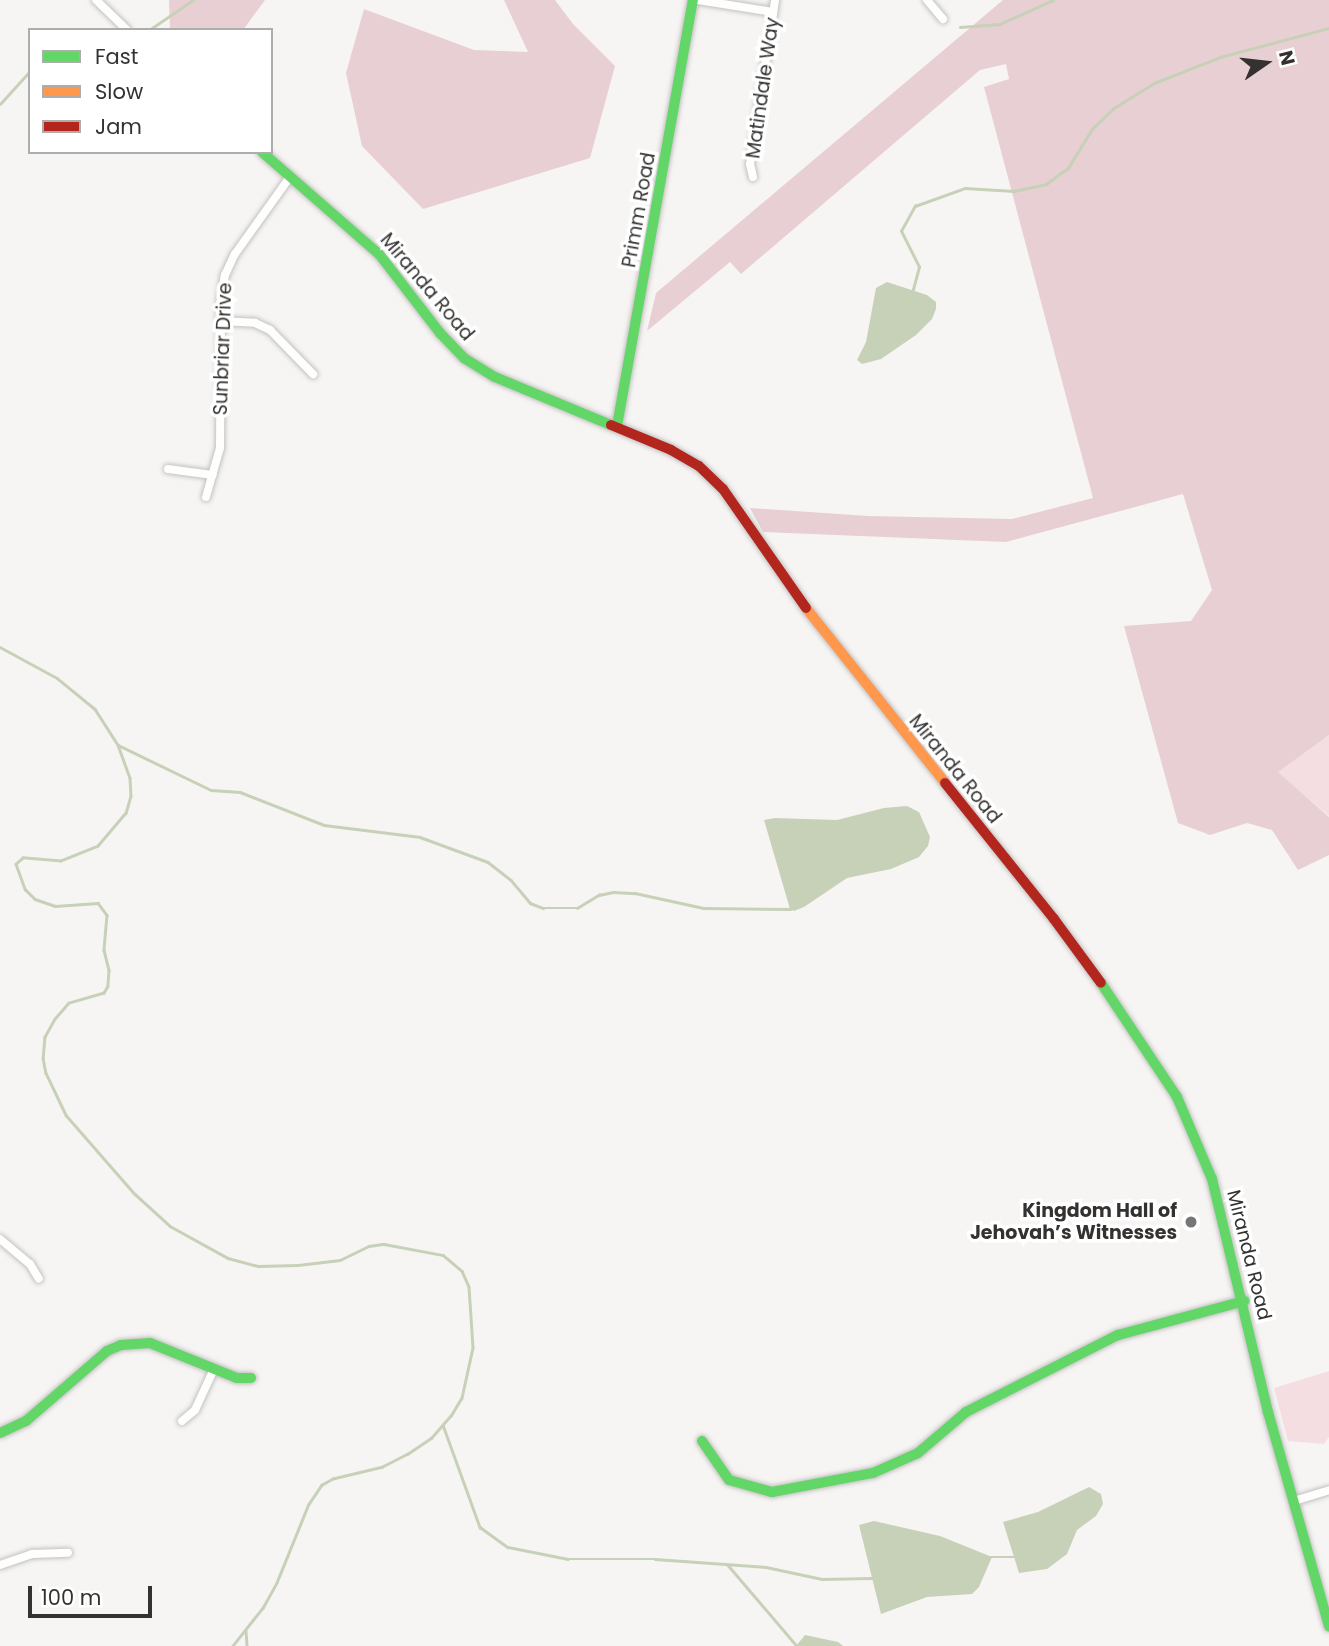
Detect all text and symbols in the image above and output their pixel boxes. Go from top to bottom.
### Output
street label: Matindale Way [742,16,784,160]
legend [28,28,273,154]
north arrow [1231,28,1301,98]
text: Fast [95,42,138,71]
text: N [1272,48,1302,68]
text: Slow [95,77,143,106]
text: Jam [95,112,142,141]
street label: Primm Road [618,151,660,269]
street label: Miranda Road [375,229,479,345]
street label: Sunbriar Drive [209,282,237,416]
street label: Miranda Road [904,710,1006,828]
street label: Miranda Road [1222,1188,1276,1322]
place label: Kingdom Hall of Jehovah’s Witnesses [970,1200,1177,1244]
marker: Kingdom Hall of Jehovah’s Witnesses [1183,1214,1199,1230]
scale bar [32,1572,156,1616]
text: 100 m [41,1583,101,1612]

